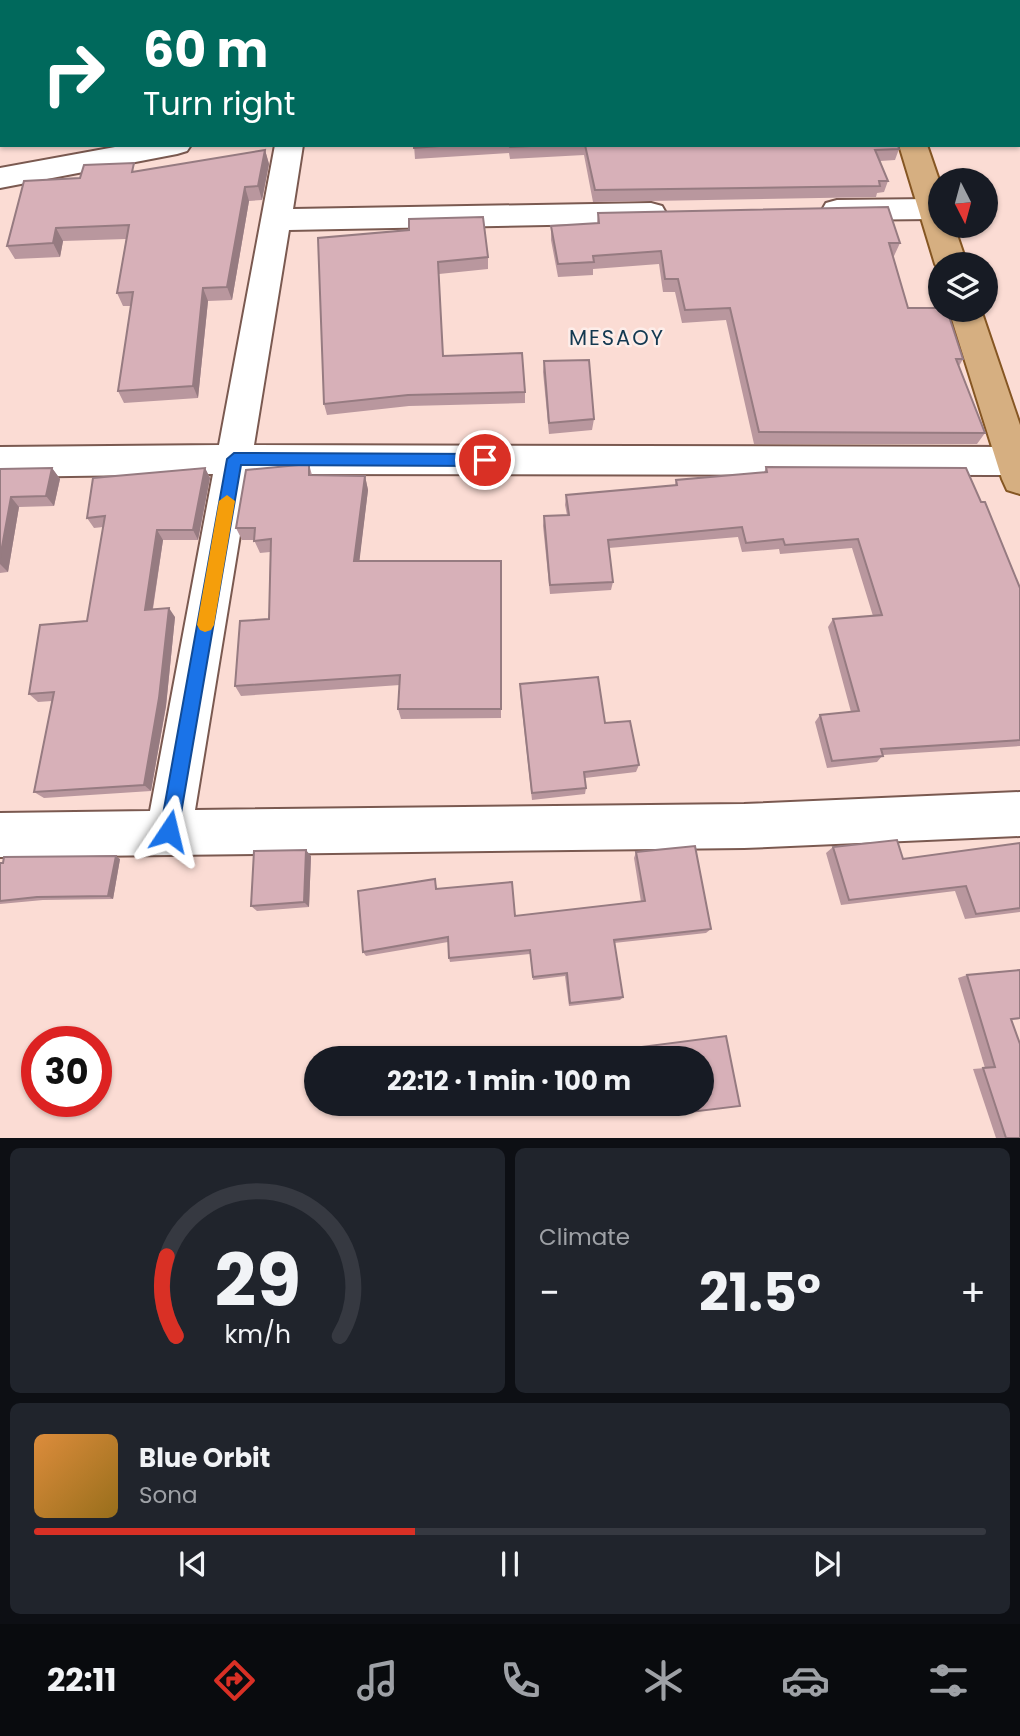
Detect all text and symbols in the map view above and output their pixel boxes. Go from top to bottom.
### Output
text: 60 m [143,16,268,84]
icon: right [28,28,119,119]
text: Turn right [143,81,295,126]
north arrow [928,168,998,238]
map controls [928,168,998,322]
button: layers [928,252,998,322]
district label: MESAOY [569,323,665,352]
pin [455,430,515,490]
icon: arrive [466,441,504,479]
position arrow [132,794,206,868]
speed limit sign: 30 [21,1026,112,1117]
text: 22:12 · 1 min · 100 m [387,1063,631,1099]
text: Climate [539,1221,630,1253]
text: 29 [214,1231,301,1332]
text: 21.5° [699,1256,821,1329]
text: − [539,1266,560,1319]
text: + [960,1266,986,1319]
text: km/h [224,1317,291,1352]
text: Blue Orbit [139,1440,270,1476]
text: Sona [139,1479,198,1511]
icon: previous [174,1545,212,1583]
icon: pause [491,1545,529,1583]
icon: next [808,1545,846,1583]
icon: directions [210,1656,259,1705]
icon: music [353,1656,402,1705]
icon: phone [496,1656,545,1705]
icon: climate [639,1656,688,1705]
icon: car [781,1656,830,1705]
icon: filters [924,1656,973,1705]
text: 22:11 [47,1657,117,1702]

